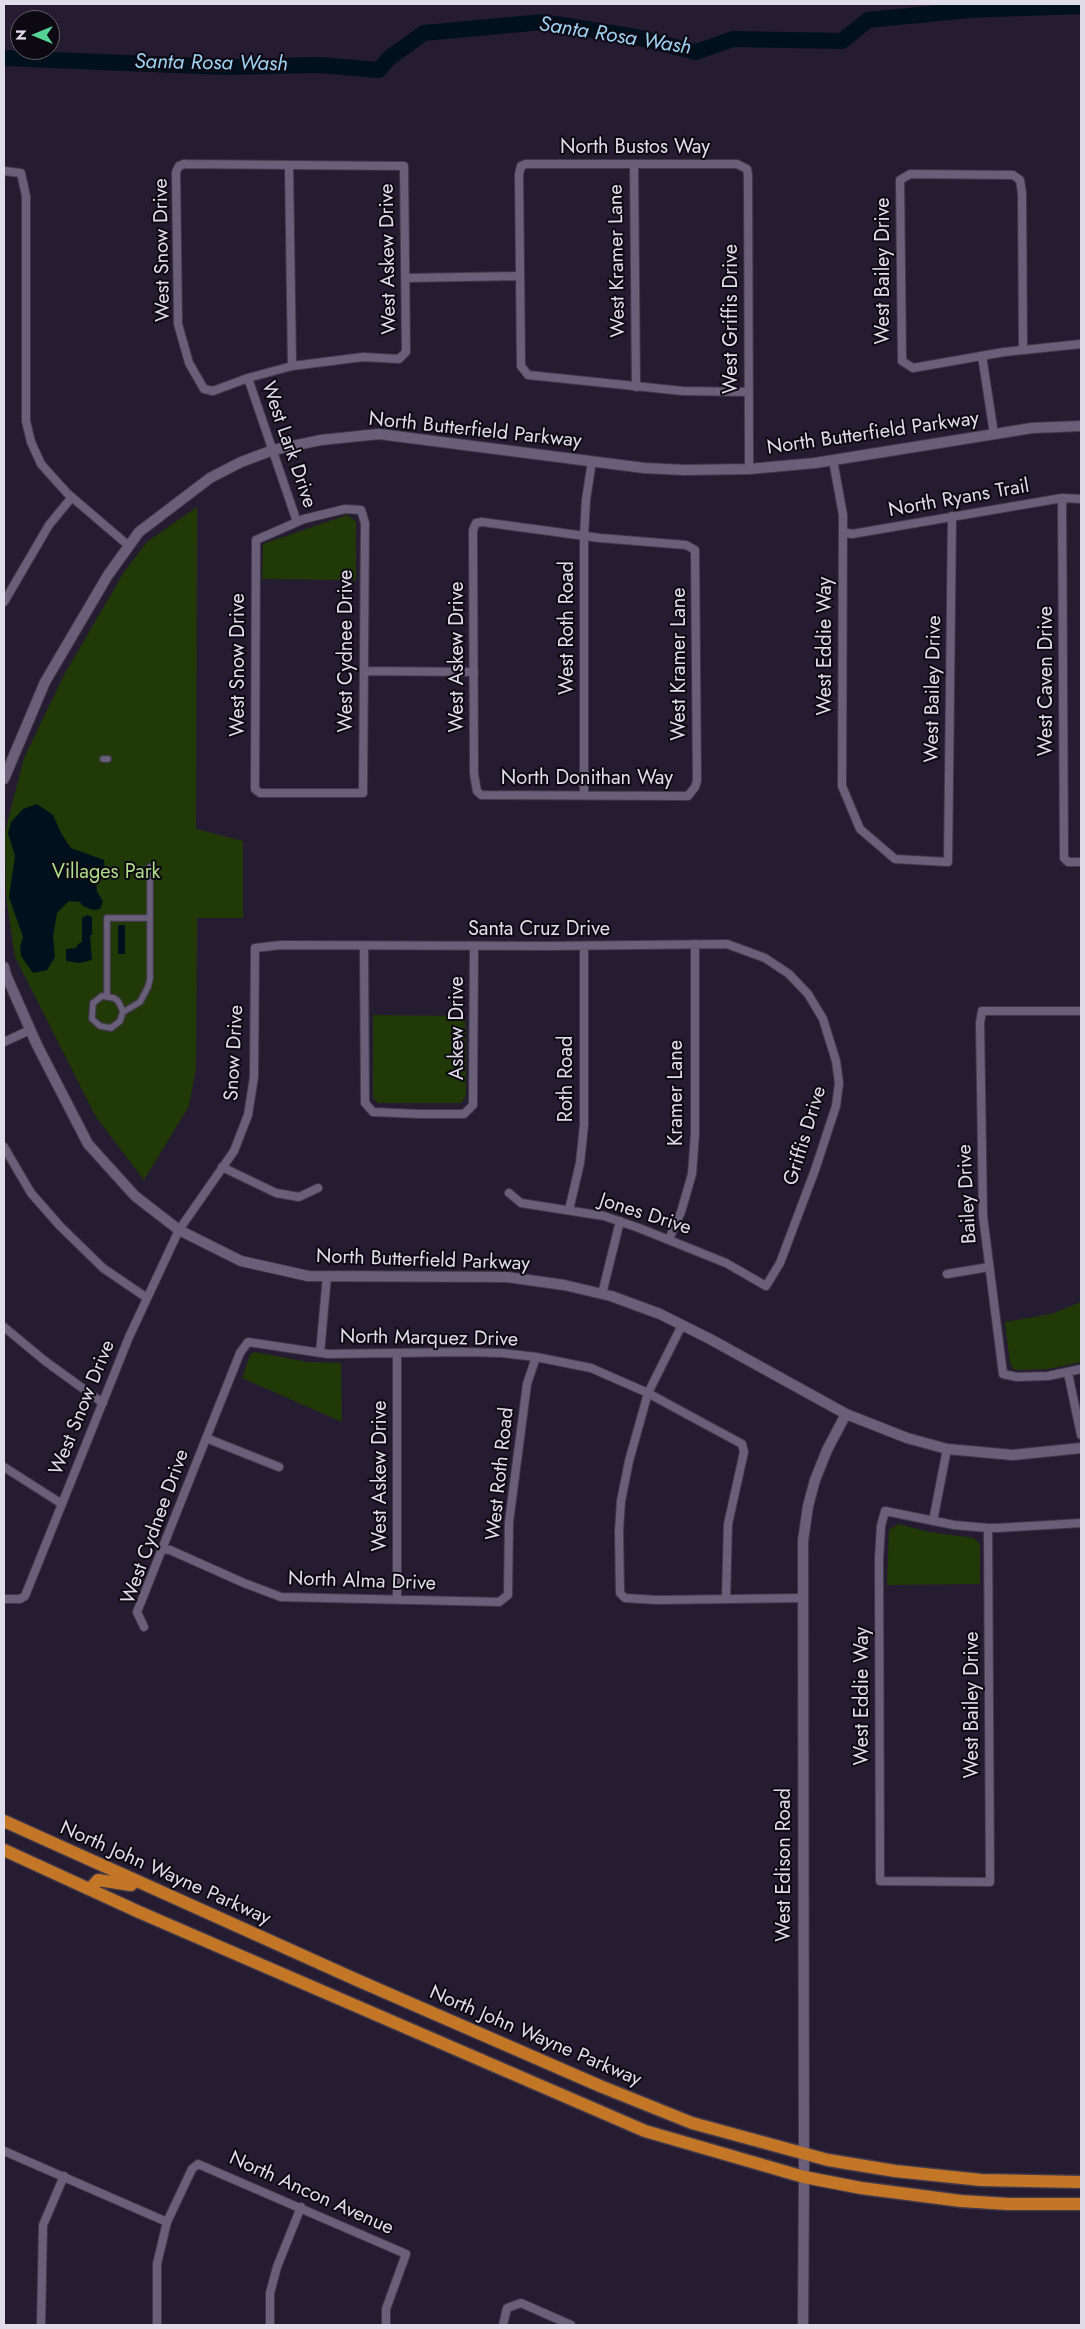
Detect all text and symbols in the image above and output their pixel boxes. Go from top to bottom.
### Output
north arrow [10,10,60,60]
water label: Santa Rosa Wash [537,13,693,61]
text: N [11,29,31,41]
water label: Santa Rosa Wash [134,50,288,78]
street label: North Bustos Way [560,136,710,160]
street label: West Snow Drive [150,178,176,322]
street label: West Askew Drive [376,183,402,335]
street label: West Kramer Lane [605,184,631,338]
street label: West Bailey Drive [872,197,896,345]
street label: West Griffis Drive [720,244,744,394]
street label: West Lark Drive [255,379,321,511]
street label: North Butterfield Parkway [765,407,981,461]
street label: North Butterfield Parkway [367,408,583,454]
street label: North Ryans Trail [887,475,1031,523]
street label: West Roth Road [556,561,580,695]
street label: West Cydnee Drive [335,570,359,732]
street label: West Eddie Way [814,577,838,715]
street label: West Askew Drive [446,581,470,733]
street label: West Kramer Lane [668,587,692,741]
street label: West Snow Drive [227,593,251,737]
street label: West Caven Drive [1035,606,1059,756]
street label: West Bailey Drive [921,615,947,763]
street label: North Donithan Way [501,767,673,791]
park label: Villages Park [52,861,160,885]
street label: Santa Cruz Drive [468,918,610,942]
street label: Askew Drive [446,976,470,1080]
street label: Snow Drive [221,1004,249,1102]
street label: Roth Road [555,1036,579,1122]
street label: Kramer Lane [665,1040,689,1146]
street label: Griffis Drive [780,1083,832,1189]
street label: Bailey Drive [953,1144,983,1244]
street label: Jones Drive [596,1189,694,1241]
street label: North Butterfield Parkway [316,1245,530,1277]
street label: North Marquez Drive [340,1325,518,1353]
street label: West Snow Drive [45,1337,121,1479]
street label: West Askew Drive [369,1400,393,1552]
street label: West Roth Road [482,1406,520,1542]
street label: West Cydnee Drive [117,1446,195,1608]
street label: North Alma Drive [288,1567,436,1597]
street label: West Eddie Way [851,1627,875,1765]
street label: West Bailey Drive [961,1631,985,1779]
street label: West Edison Road [773,1788,797,1942]
street label: North John Wayne Parkway [56,1817,274,1931]
street label: North John Wayne Parkway [425,1981,645,2093]
street label: North Ancon Avenue [225,2147,397,2241]

